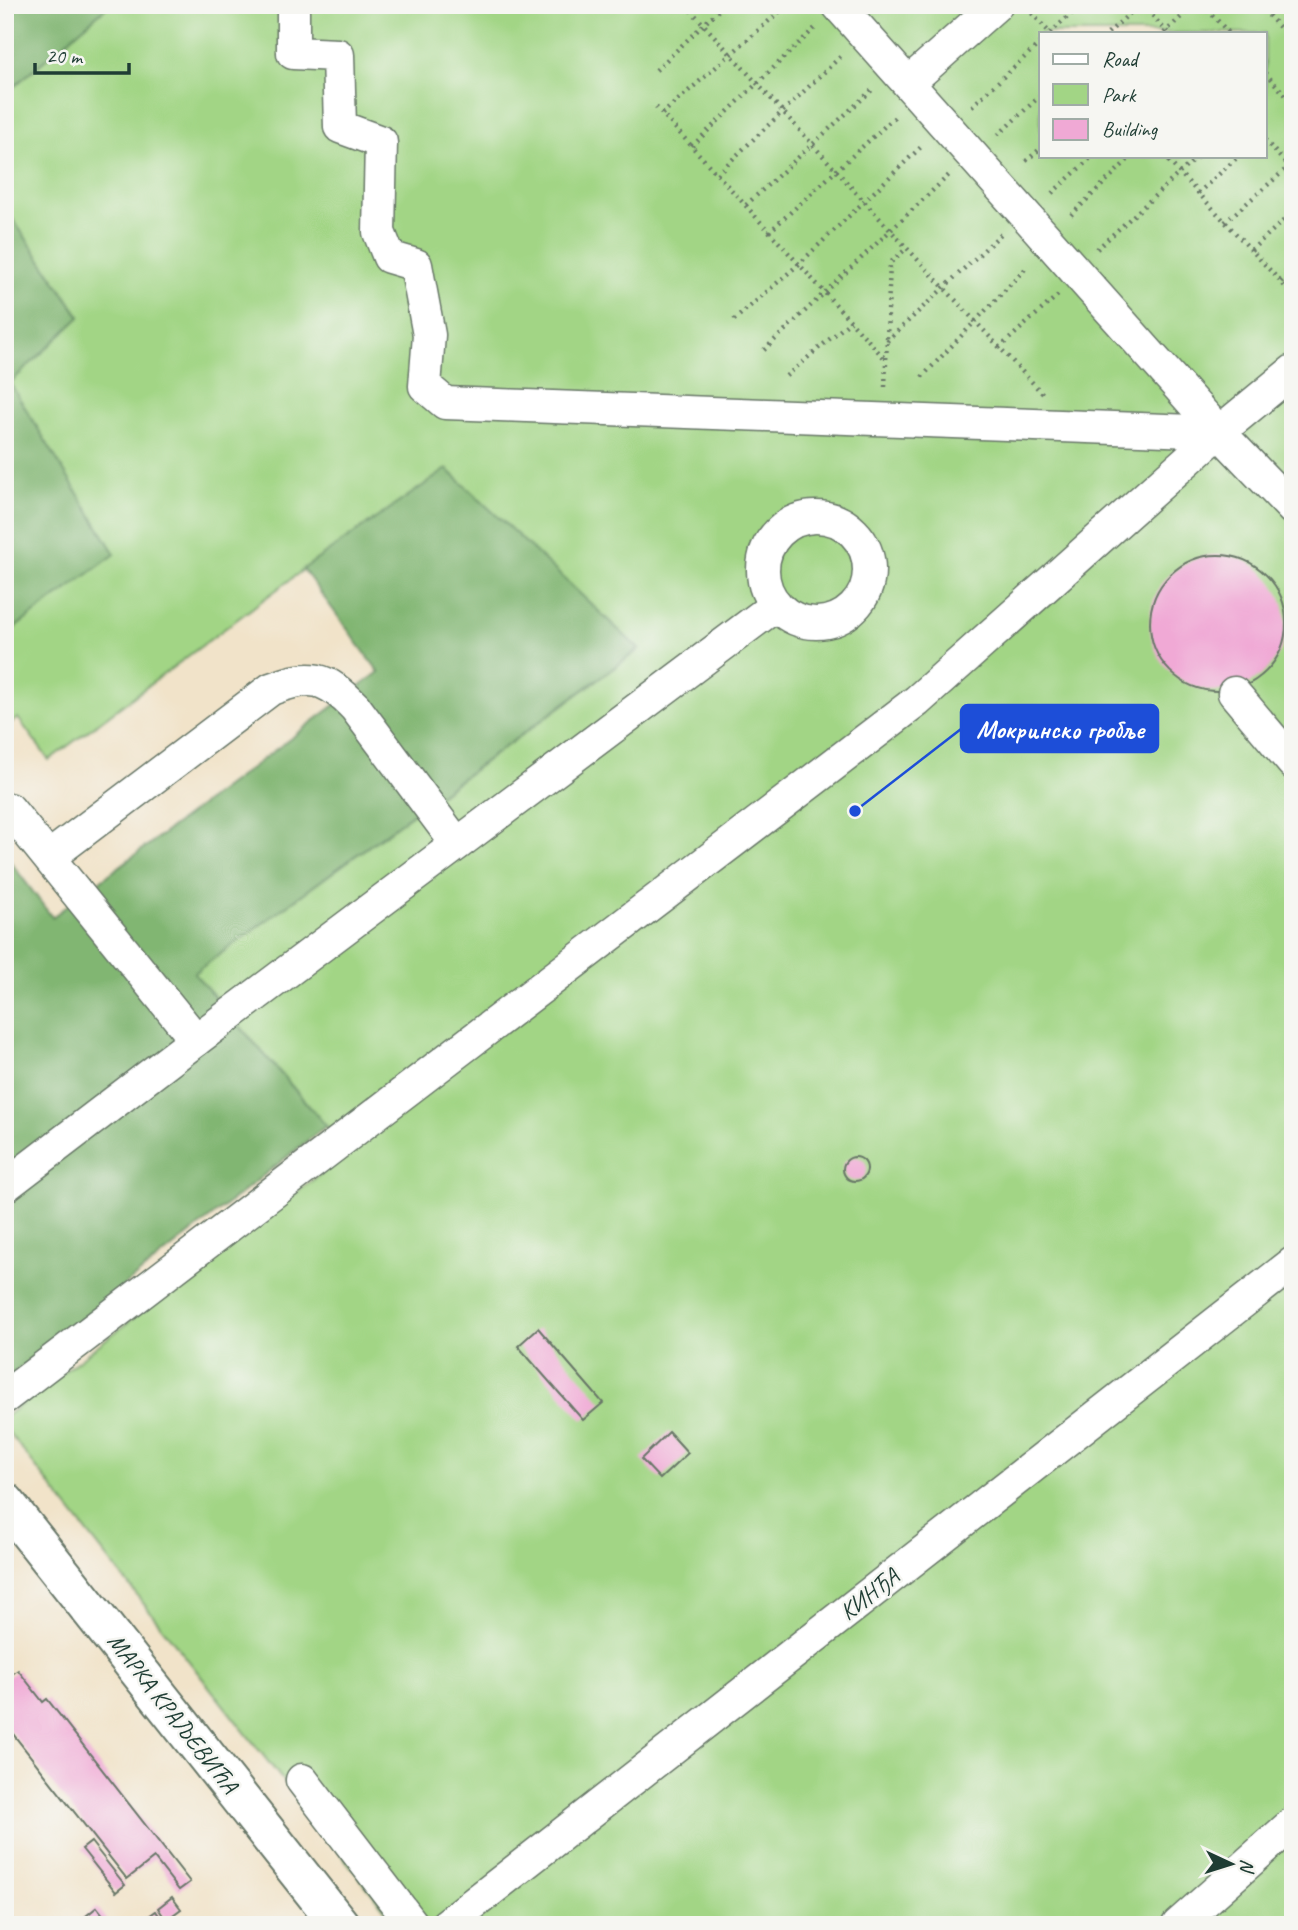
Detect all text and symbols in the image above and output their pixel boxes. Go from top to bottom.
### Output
scale bar [35,32,130,76]
legend [1039,32,1266,158]
text: 20 m [46,43,84,69]
text: Road [1102,46,1141,72]
text: Park [1102,82,1137,108]
text: Building [1102,116,1159,142]
callout: Мокринско гробље [961,705,1158,752]
text: Мокринско гробље [976,713,1146,746]
street label: КИНЂА [833,1561,906,1627]
street label: МАРКА КРАЉЕВИЋА [101,1627,245,1800]
north arrow [1196,1828,1266,1898]
text: N [1234,1858,1259,1875]

